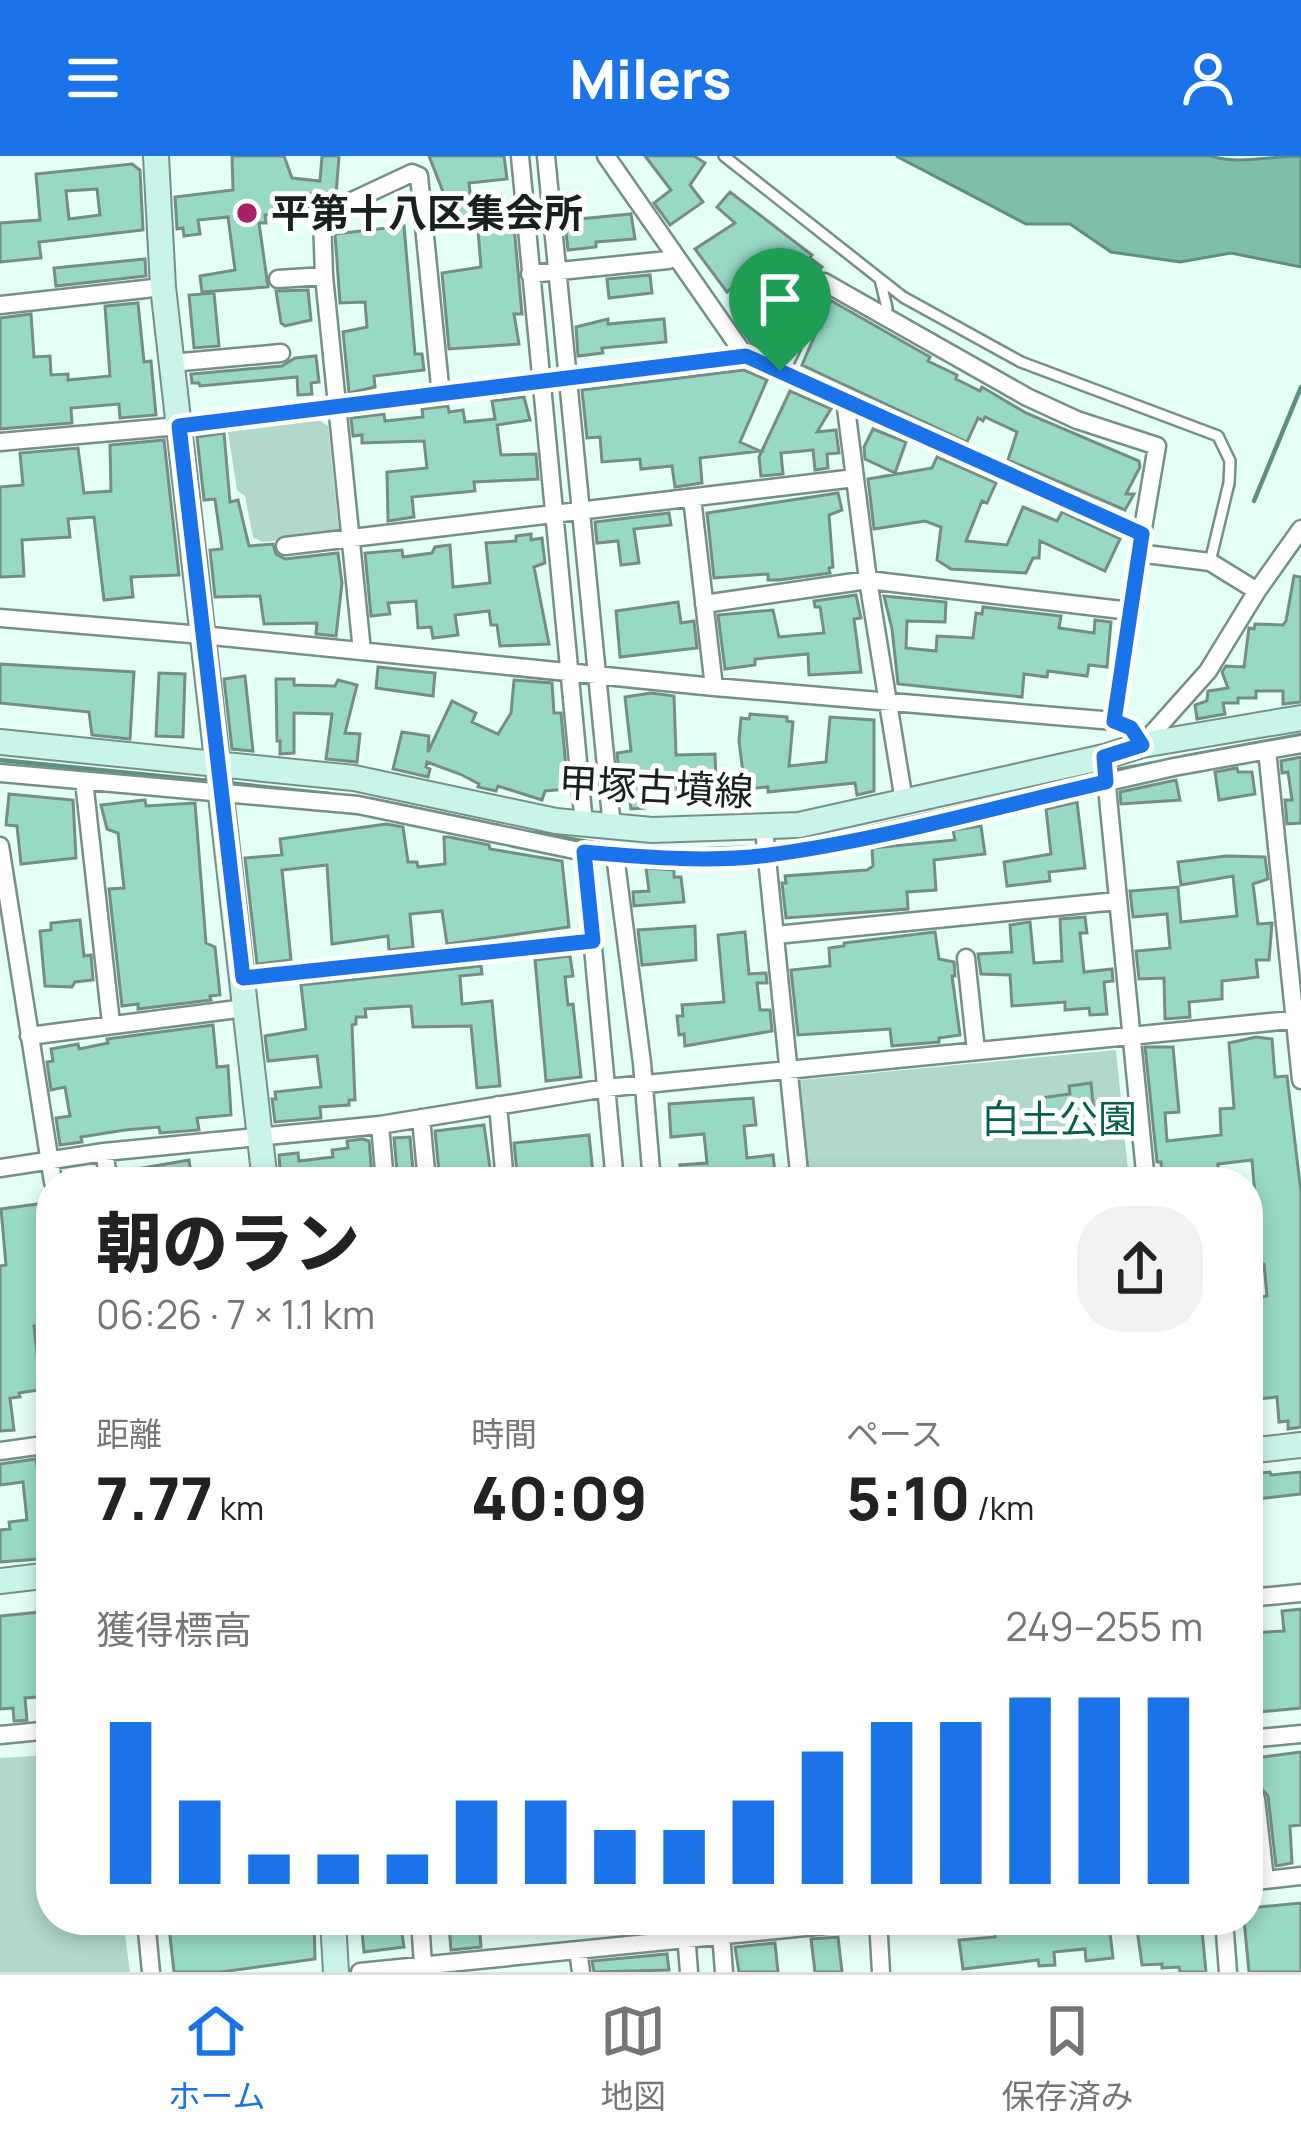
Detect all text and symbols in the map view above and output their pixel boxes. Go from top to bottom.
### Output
text: Milers [570,41,731,115]
icon: menu [60,45,126,111]
icon: person [1175,45,1241,111]
place label: 平第十八区集会所 [271,185,583,239]
marker: 平第十八区集会所 [234,200,260,226]
pin [729,248,831,371]
icon: arrive [747,266,813,332]
street label: 甲塚古墳線 [557,754,755,818]
park label: 白土公園 [981,1091,1137,1145]
text: 朝のラン [96,1197,360,1287]
button: share [1077,1206,1203,1332]
text: 06:26 · 7 × 1.1 km [96,1287,375,1341]
text: 距離 [96,1411,162,1456]
text: 時間 [471,1411,537,1456]
text: ペース [846,1411,943,1456]
text: 7.77 [96,1456,213,1538]
text: 40:09 [471,1456,648,1538]
text: 5:10 [846,1456,970,1538]
text: km [213,1485,264,1530]
text: /km [970,1485,1034,1530]
text: 249–255 m [1006,1599,1203,1653]
text: 獲得標高 [96,1602,252,1656]
tab: ホーム [167,1998,266,2118]
tab: 地図 [600,1998,666,2118]
tab: 保存済み [1001,1998,1133,2118]

